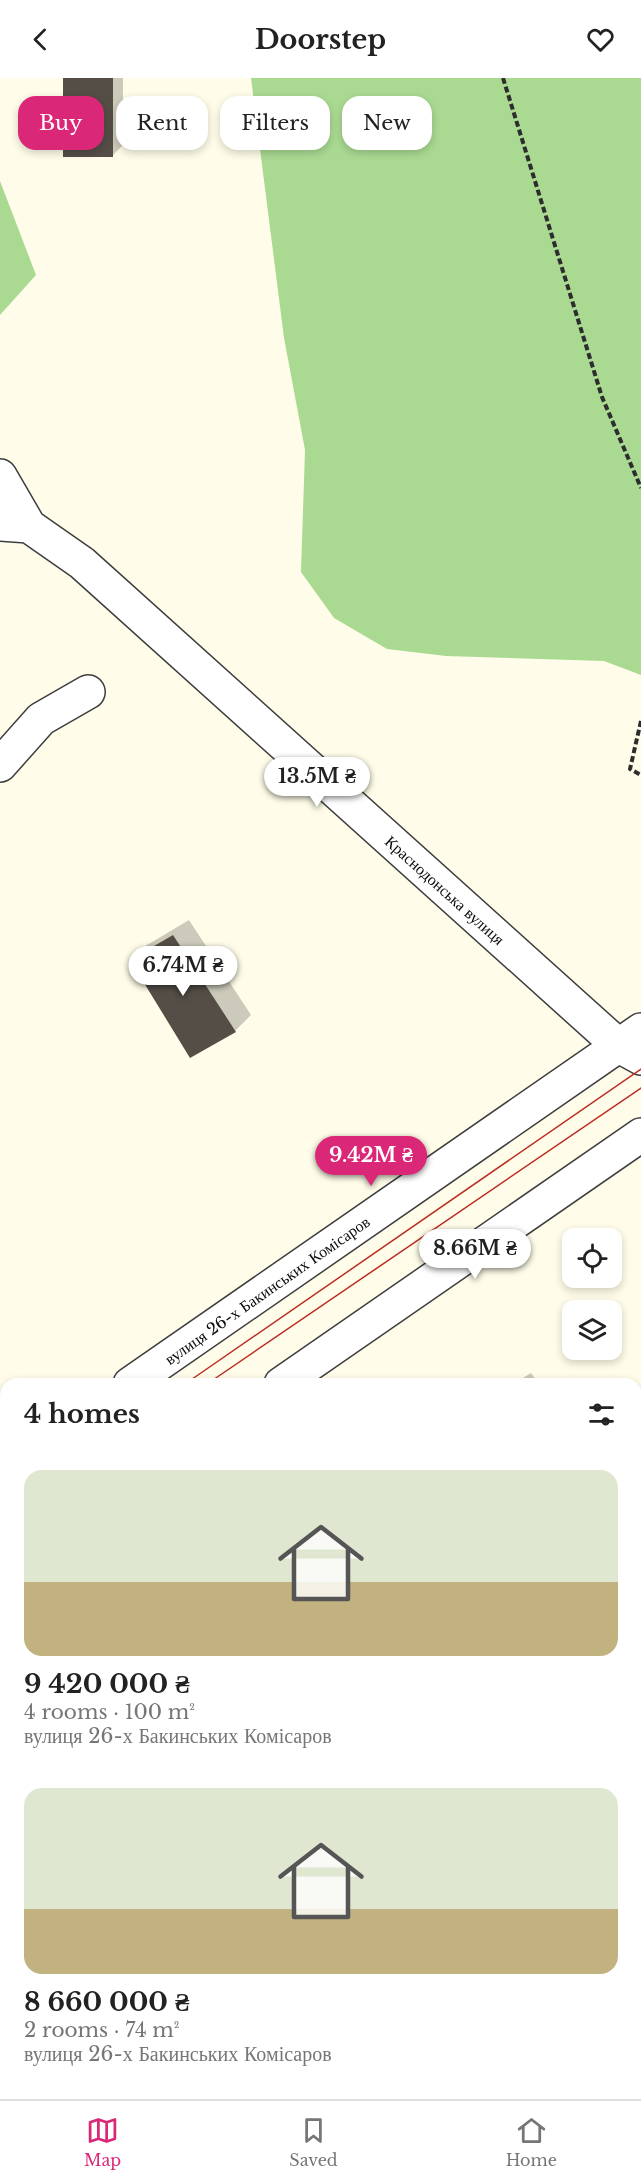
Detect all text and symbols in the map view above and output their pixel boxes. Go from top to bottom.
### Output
icon: back [24,23,57,56]
text: Doorstep [255,23,386,56]
icon: heart [584,23,617,56]
chip: Buy [18,96,104,150]
chip: Rent [116,96,208,150]
chip: Filters [220,96,330,150]
chip: New [342,96,432,150]
pin: 13.5M ₴ [262,757,372,808]
text: 13.5M ₴ [278,764,356,788]
street label: Краснодонська вулиця [381,831,509,949]
pin: 6.74M ₴ [128,946,238,997]
text: 6.74M ₴ [142,953,224,977]
pin: 9.42M ₴ [316,1136,426,1187]
text: 9.42M ₴ [329,1143,413,1167]
street label: вулиця 26-х Бакинських Комісаров [160,1211,374,1369]
map controls [562,1228,622,1360]
button: locate [562,1228,622,1288]
pin: 8.66M ₴ [420,1229,530,1280]
text: 8.66M ₴ [433,1236,517,1260]
button: layers [562,1300,622,1360]
text: 4 homes [24,1398,140,1430]
icon: filters [585,1398,618,1431]
icon: home [267,1509,375,1617]
text: 9 420 000 ₴ [24,1668,189,1700]
text: 4 rooms · 100 m² [24,1700,195,1724]
text: вулиця 26-х Бакинських Комісаров [24,1724,332,1748]
icon: home [267,1827,375,1935]
text: 8 660 000 ₴ [24,1986,189,2018]
text: 2 rooms · 74 m² [24,2018,180,2042]
text: вулиця 26-х Бакинських Комісаров [24,2042,332,2066]
tab: Map [84,2114,121,2170]
tab: Saved [289,2114,338,2170]
tab: Home [506,2114,557,2170]

